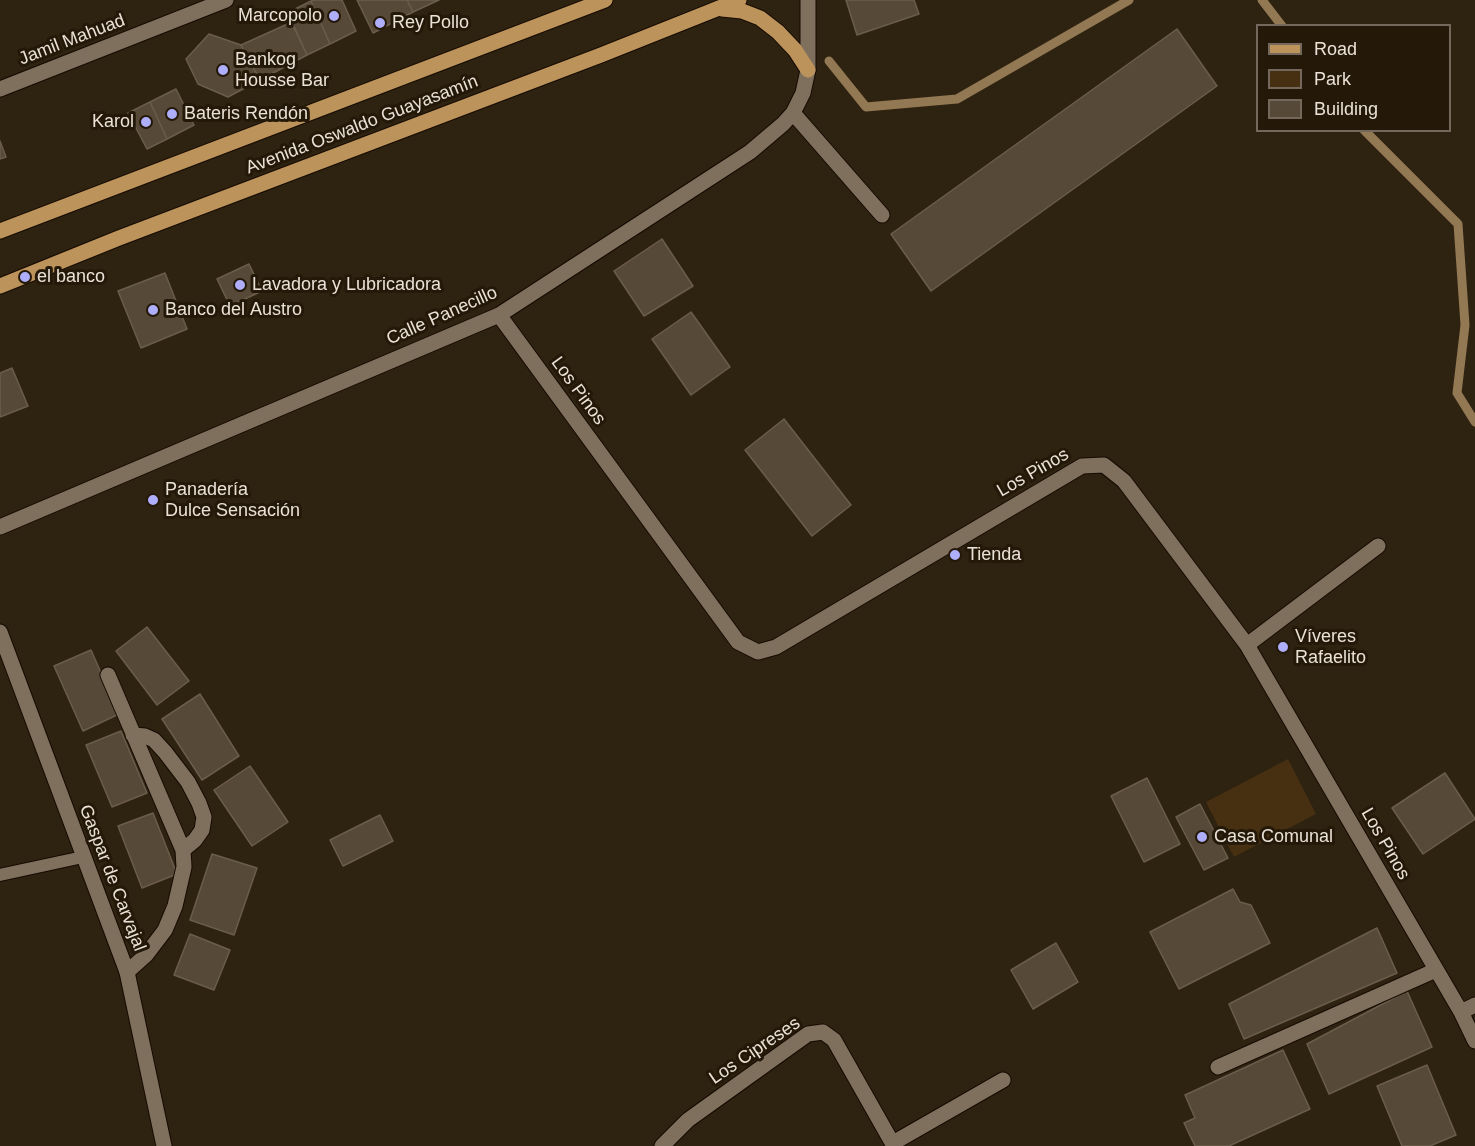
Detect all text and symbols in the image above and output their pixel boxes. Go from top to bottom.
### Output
place label: Marcopolo [238,5,322,27]
marker: Marcopolo [327,9,341,23]
street label: Jamil Mahuad [16,10,128,70]
place label: Rey Pollo [392,12,469,34]
marker: Rey Pollo [373,16,387,30]
legend [1256,24,1451,132]
text: Road [1314,39,1357,59]
place label: Bankog Housse Bar [235,49,329,92]
marker: Bankog Housse Bar [216,63,230,77]
text: Park [1314,69,1351,89]
street label: Avenida Oswaldo Guayasamín [243,71,481,179]
text: Building [1314,99,1378,119]
place label: Bateris Rendón [184,103,308,125]
marker: Bateris Rendón [165,107,179,121]
place label: Karol [92,111,134,133]
marker: Karol [139,115,153,129]
place label: el banco [37,266,105,288]
marker: el banco [18,270,32,284]
place label: Lavadora y Lubricadora [252,274,441,296]
marker: Lavadora y Lubricadora [233,278,247,292]
street label: Calle Panecillo [383,282,501,350]
place label: Banco del Austro [165,299,302,321]
marker: Banco del Austro [146,303,160,317]
street label: Los Pinos [546,353,610,429]
street label: Los Pinos [993,444,1073,502]
place label: Panadería Dulce Sensación [165,479,300,522]
marker: Panadería Dulce Sensación [146,493,160,507]
place label: Tienda [967,544,1021,566]
marker: Tienda [948,548,962,562]
place label: Víveres Rafaelito [1295,626,1366,668]
marker: Víveres Rafaelito [1276,640,1290,654]
street label: Gaspar de Carvajal [74,802,150,954]
street label: Los Pinos [1356,804,1414,884]
place label: Casa Comunal [1214,826,1333,848]
marker: Casa Comunal [1195,830,1209,844]
street label: Los Cipreses [705,1013,805,1089]

